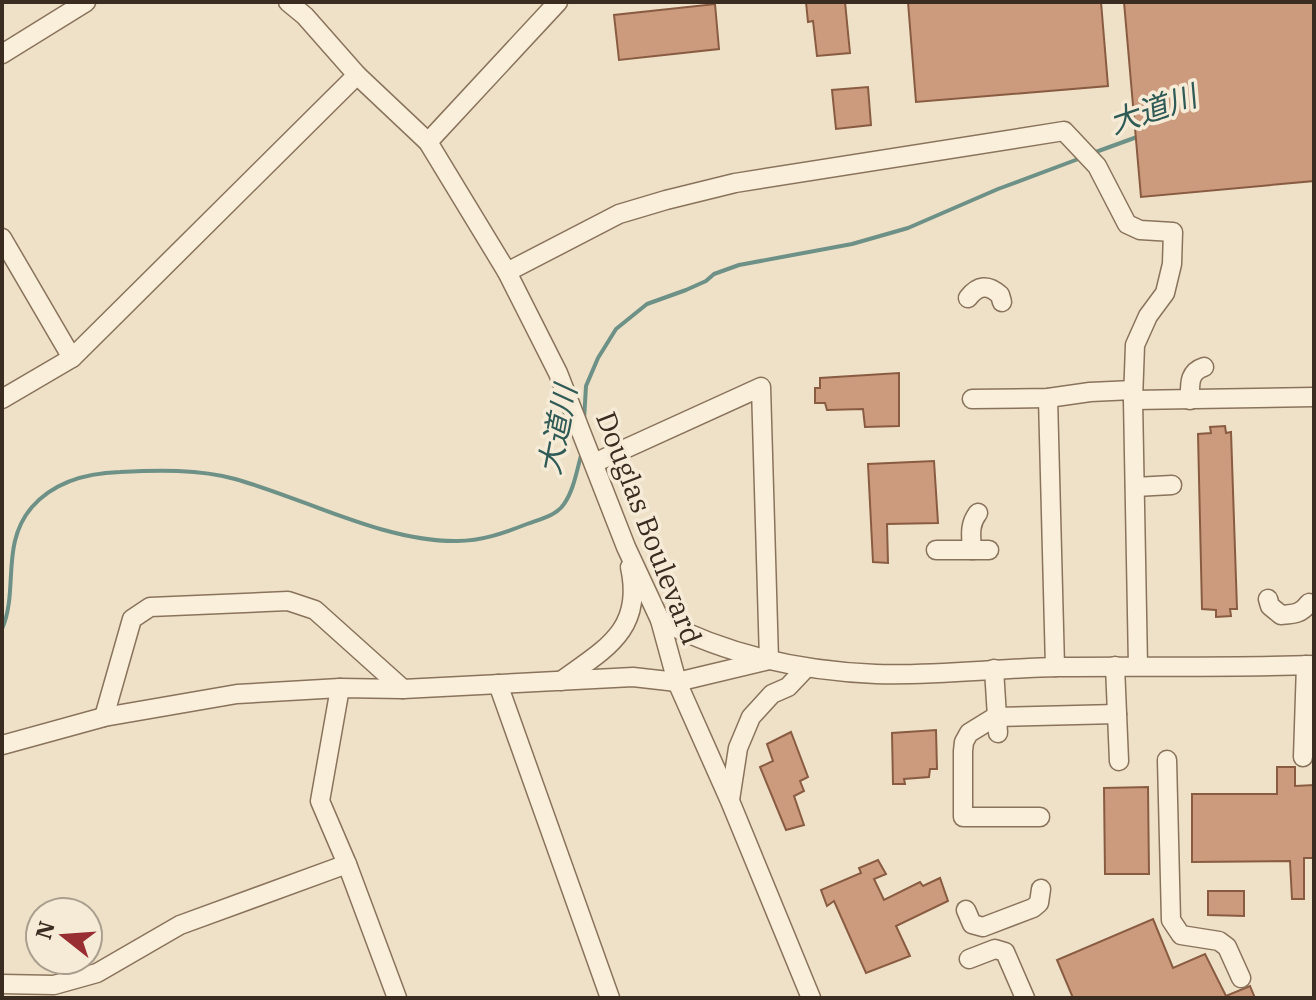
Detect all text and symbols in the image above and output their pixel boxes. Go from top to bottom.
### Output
water label: 大道川 [1104,75,1204,142]
water label: 大道川 [529,379,585,478]
street label: Douglas Boulevard [588,406,711,650]
north arrow [24,896,104,976]
text: N [28,917,61,943]

